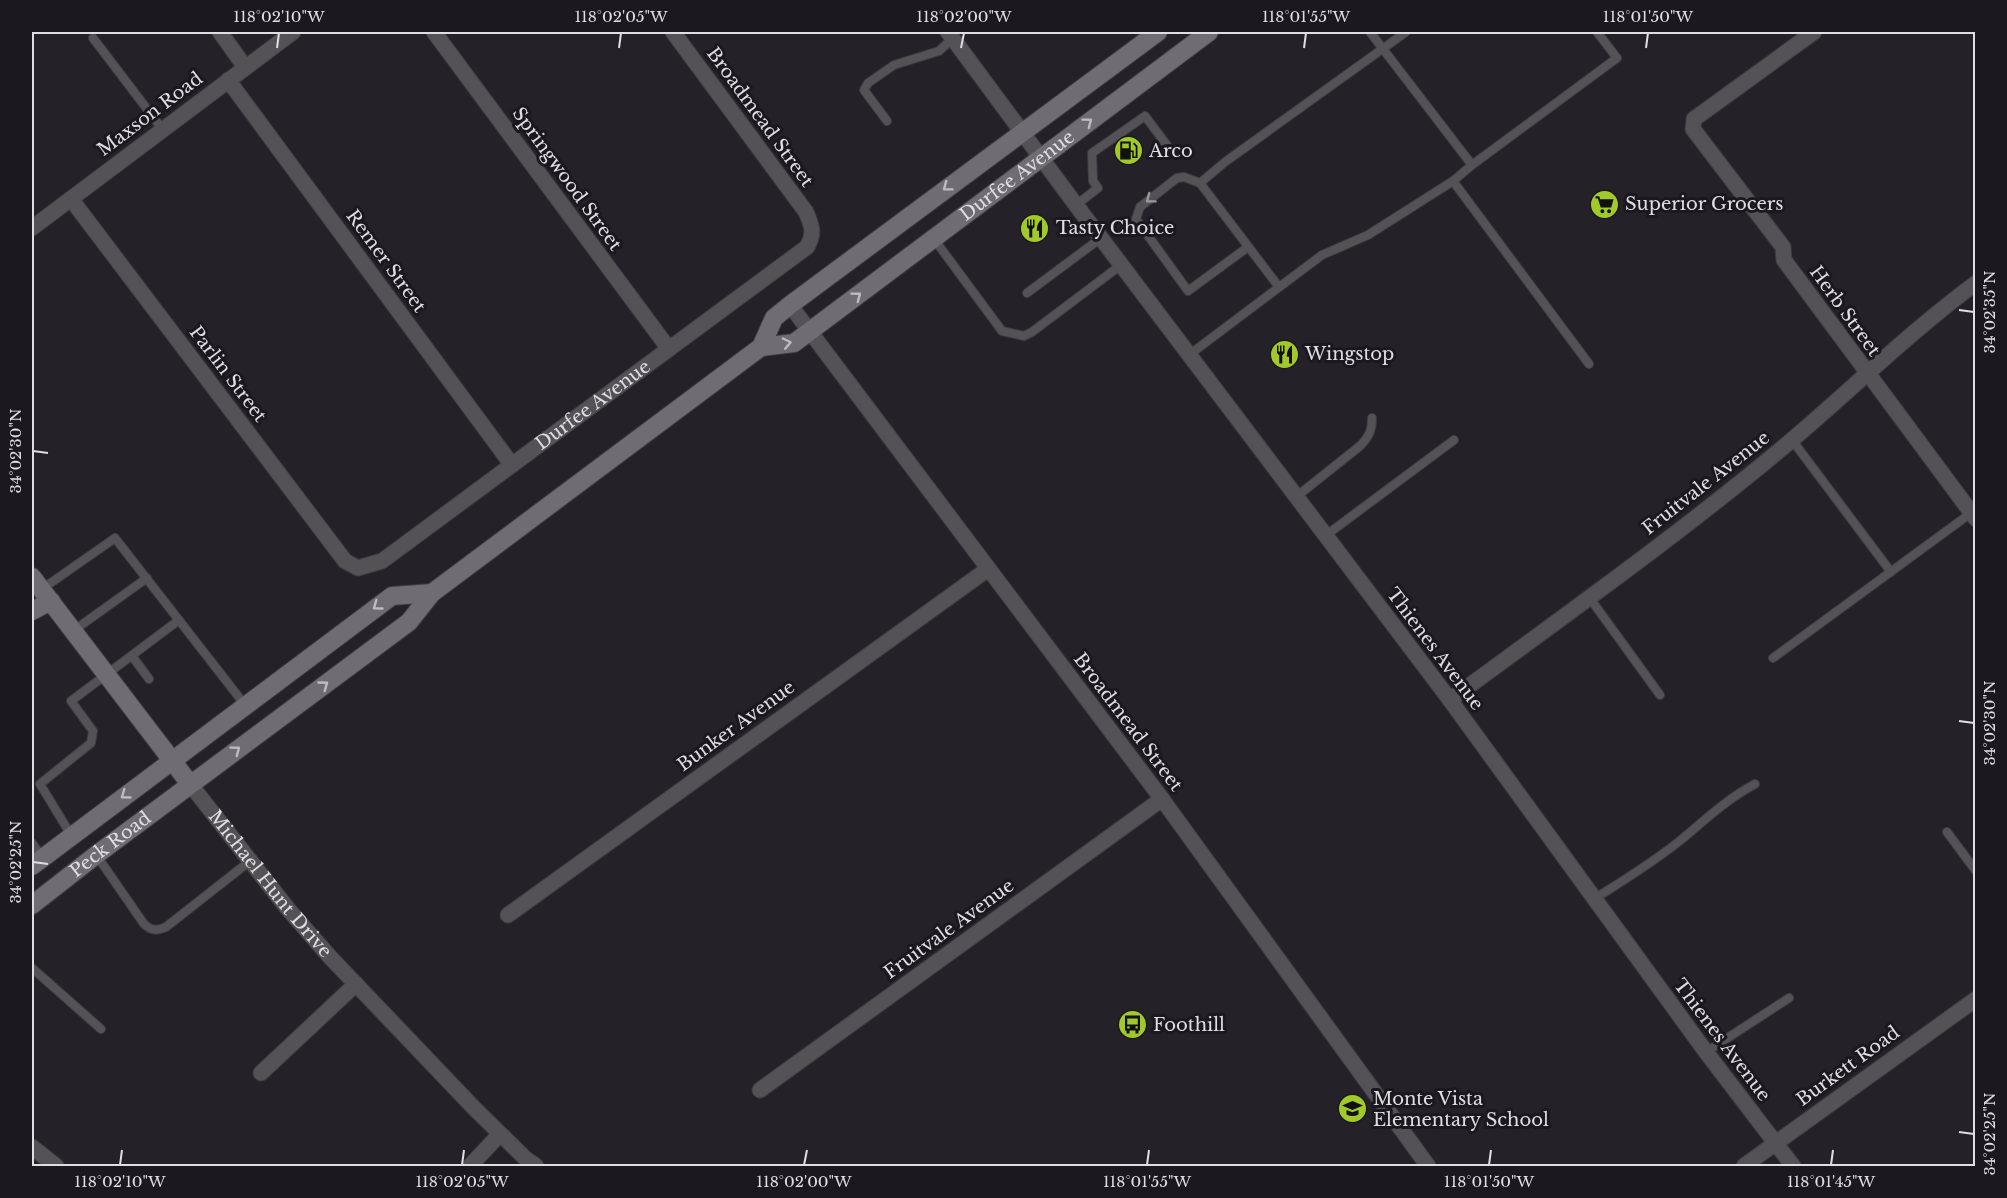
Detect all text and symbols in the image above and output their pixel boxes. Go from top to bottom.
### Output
text: 118°02'10"W [233,7,325,26]
text: 118°02'05"W [574,7,668,26]
text: 118°02'00"W [916,7,1012,26]
text: 118°01'55"W [1262,7,1350,26]
text: 118°01'50"W [1603,7,1694,26]
street label: Broadmead Street [702,43,818,191]
street label: Maxson Road [93,67,207,161]
street label: Springwood Street [508,103,626,255]
one-way arrow [1081,118,1092,129]
street label: Durfee Avenue [955,126,1079,226]
fuel station icon: Arco [1112,135,1144,167]
place label: Arco [1148,140,1193,162]
one-way arrow [943,180,954,191]
supermarket icon: Superior Grocers [1588,188,1620,220]
one-way arrow [1146,192,1157,203]
place label: Superior Grocers [1625,193,1784,215]
street label: Remer Street [341,205,431,317]
restaurant icon: Tasty Choice [1019,212,1051,244]
place label: Tasty Choice [1056,217,1174,239]
street label: Herb Street [1805,262,1885,361]
text: 34°02'35"N [1980,271,1999,353]
one-way arrow [850,292,861,303]
street label: Parlin Street [185,322,271,426]
one-way arrow [782,337,792,350]
restaurant icon: Wingstop [1268,338,1300,370]
place label: Wingstop [1304,343,1394,365]
street label: Durfee Avenue [531,355,655,455]
text: 34°02'30"N [6,408,25,494]
street label: Fruitvale Avenue [1638,426,1774,540]
street label: Thienes Avenue [1382,584,1488,714]
one-way arrow [373,599,384,610]
street label: Broadmead Street [1069,649,1187,796]
street label: Bunker Avenue [673,676,799,776]
text: 34°02'30"N [1980,680,1999,766]
one-way arrow [317,681,328,692]
one-way arrow [229,746,240,757]
one-way arrow [121,788,132,799]
street label: Michael Hunt Drive [204,806,336,962]
street label: Peck Road [66,807,155,882]
text: 34°02'25"N [6,821,25,903]
street label: Fruitvale Avenue [880,874,1018,984]
street label: Thienes Avenue [1669,975,1775,1105]
bus stop icon: Foothill [1116,1009,1148,1041]
place label: Foothill [1153,1014,1225,1036]
street label: Burkett Road [1792,1021,1904,1111]
place label: Monte Vista Elementary School [1373,1088,1549,1131]
school or university icon: Monte Vista Elementary School [1336,1093,1368,1125]
text: 34°02'25"N [1980,1093,1999,1175]
text: 118°02'10"W [74,1172,166,1191]
text: 118°02'05"W [415,1172,509,1191]
text: 118°02'00"W [756,1172,852,1191]
text: 118°01'55"W [1103,1172,1191,1191]
text: 118°01'50"W [1444,1172,1535,1191]
text: 118°01'45"W [1787,1172,1875,1191]

